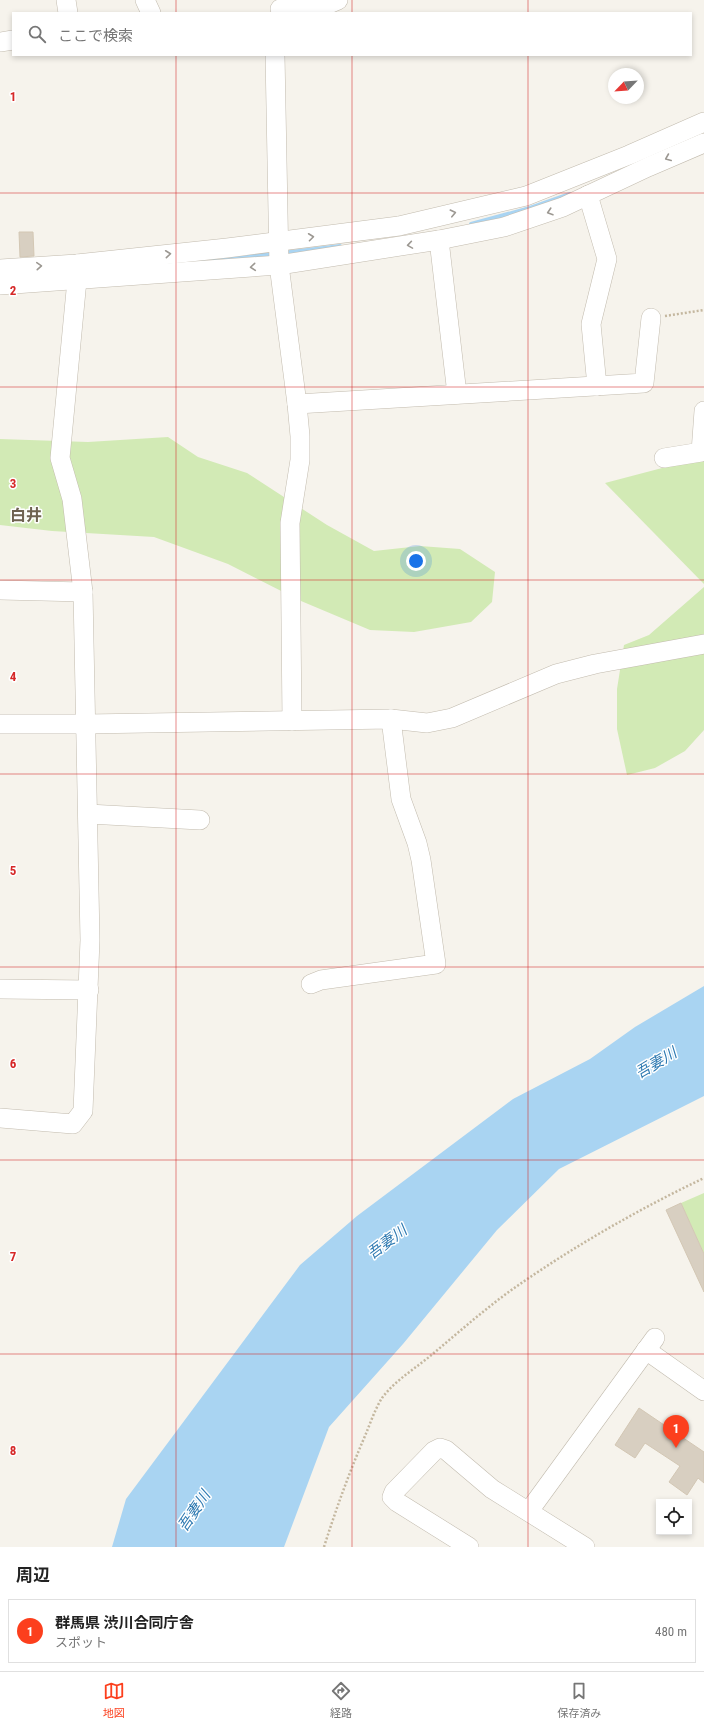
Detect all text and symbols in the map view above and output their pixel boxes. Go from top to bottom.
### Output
search box [12,12,692,56]
icon: search [26,23,48,45]
text: ここで検索 [58,27,133,45]
north arrow [608,68,644,104]
text: 1 [10,89,16,104]
one-way arrow [665,154,672,162]
one-way arrow [546,207,553,215]
one-way arrow [450,210,456,218]
one-way arrow [308,233,314,242]
one-way arrow [407,240,413,249]
one-way arrow [165,250,171,259]
one-way arrow [36,262,42,271]
one-way arrow [250,263,256,272]
text: 2 [10,283,17,298]
text: 3 [10,476,16,491]
district label: 白井 [10,506,42,525]
your location [406,551,426,571]
text: 4 [10,669,17,684]
text: 5 [10,863,17,878]
water label: 吾妻川 [632,1043,682,1082]
text: 6 [10,1056,17,1071]
water label: 吾妻川 [364,1220,412,1263]
text: 7 [10,1249,17,1264]
pin: 1 [663,1415,689,1448]
text: 8 [10,1443,16,1458]
water label: 吾妻川 [174,1486,215,1535]
map controls [656,1499,692,1535]
button: locate [656,1499,692,1535]
text: 周辺 [16,1565,50,1585]
text: 群馬県 渋川合同庁舎 [55,1614,193,1632]
text: 1 [27,1624,33,1639]
text: 480 m [655,1624,687,1639]
text: スポット [55,1635,107,1650]
tab: 地図 [103,1680,125,1720]
tab: 経路 [330,1680,352,1720]
tab: 保存済み [557,1680,601,1720]

